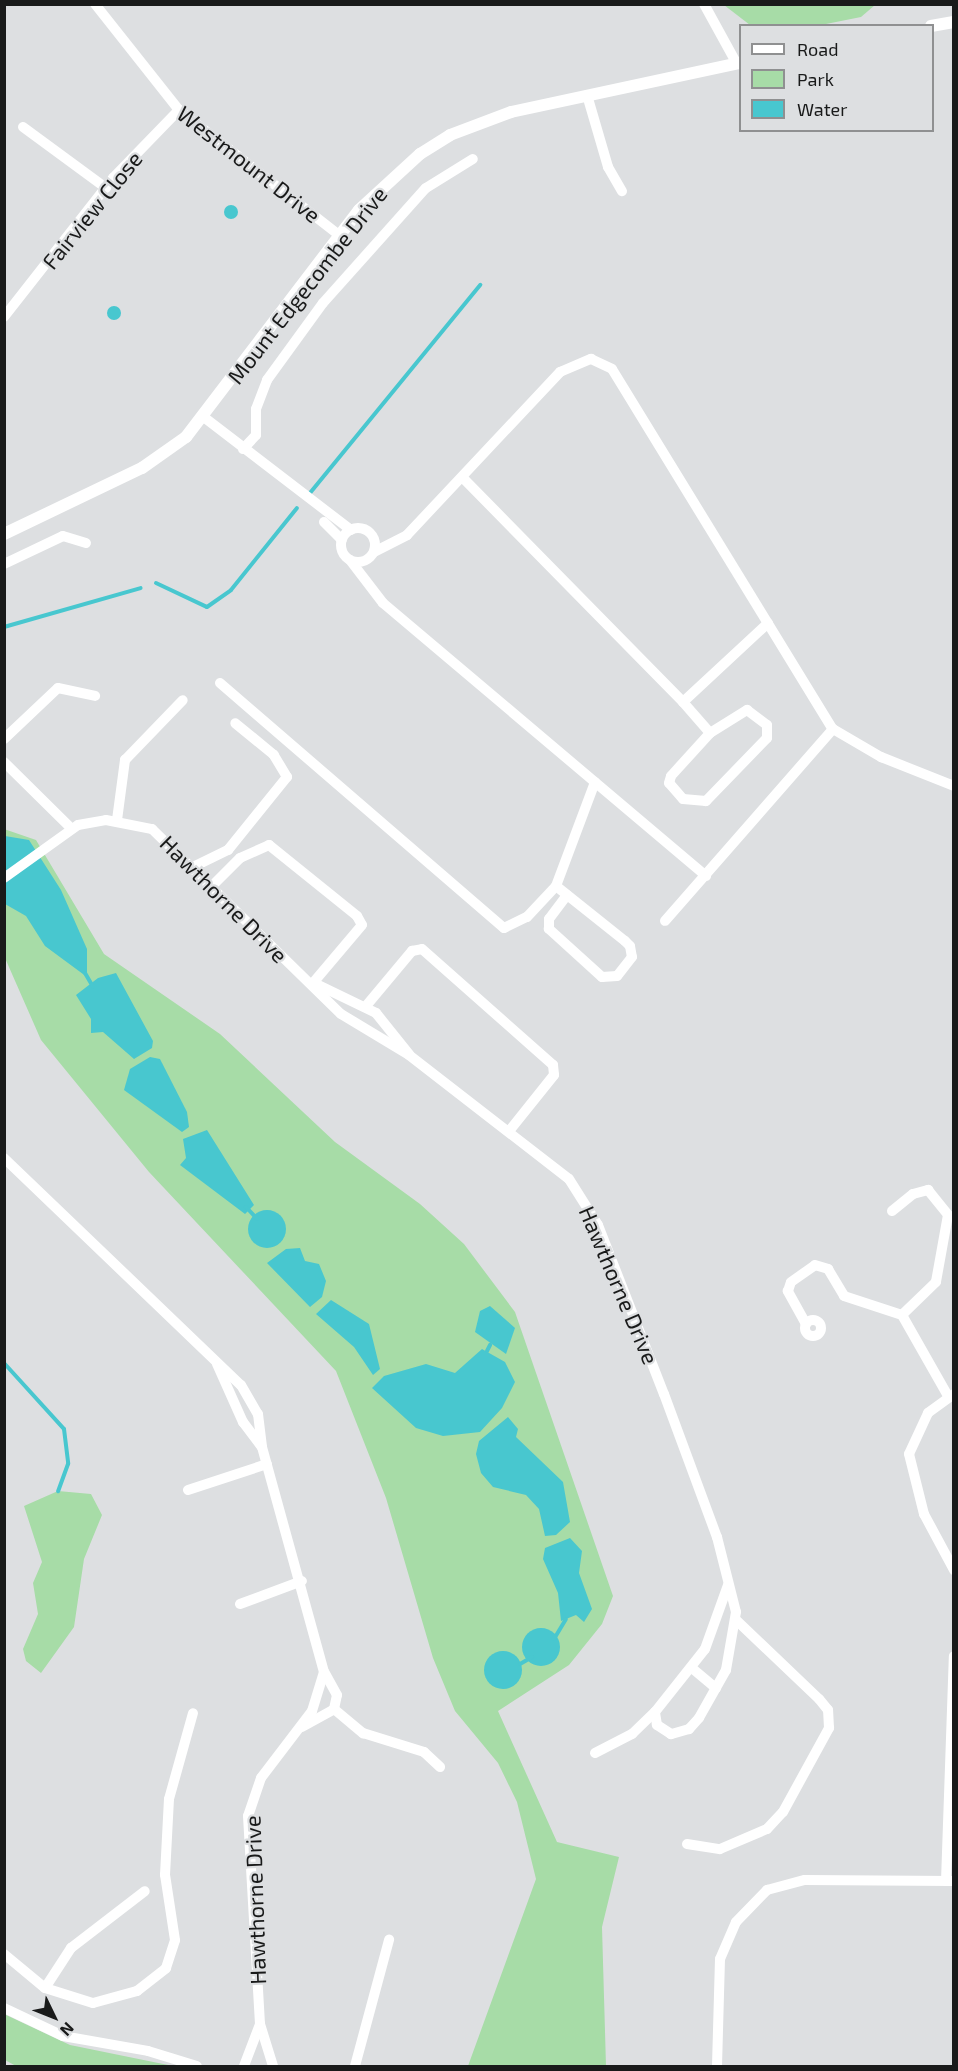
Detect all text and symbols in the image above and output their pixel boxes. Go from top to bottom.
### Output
legend [739,24,934,132]
text: Road [797,38,838,60]
text: Park [797,68,834,90]
text: Water [797,98,847,120]
street label: Westmount Drive [172,100,326,228]
street label: Fairview Close [36,146,148,274]
street label: Mount Edgecombe Drive [222,181,392,389]
street label: Hawthorne Drive [155,830,293,968]
street label: Hawthorne Drive [574,1202,664,1368]
street label: Hawthorne Drive [239,1815,271,1985]
north arrow [24,1987,84,2047]
text: N [57,2019,78,2040]

